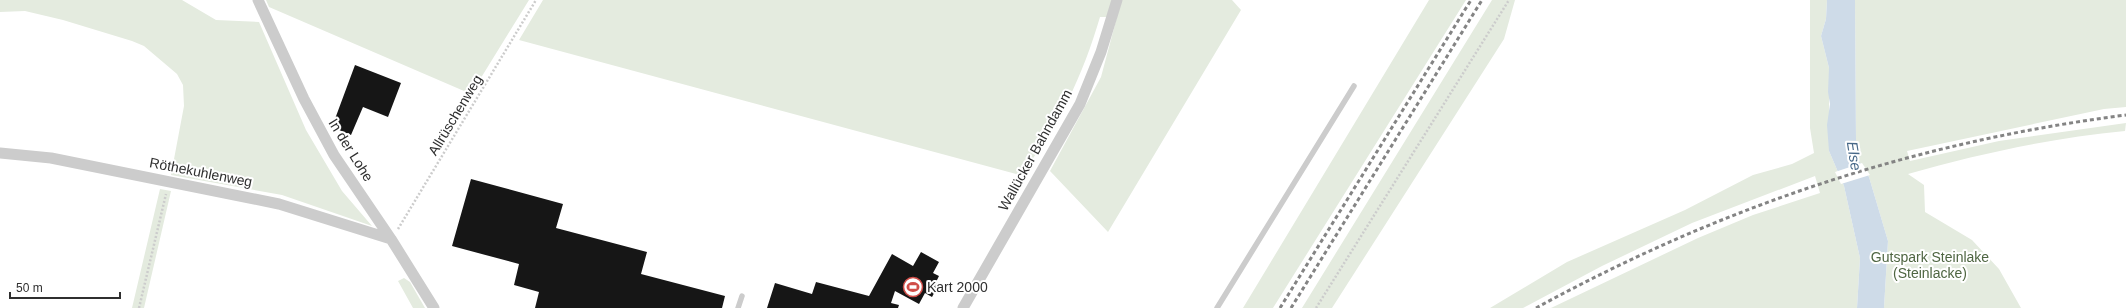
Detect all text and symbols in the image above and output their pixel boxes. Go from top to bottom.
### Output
street label: Allrüschenweg [425,72,485,158]
street label: Wallücker Bahndamm [995,86,1075,214]
street label: In der Lohe [325,116,377,184]
water label: Else [1844,140,1865,172]
street label: Röthekuhlenweg [148,154,254,190]
park label: Gutspark Steinlake (Steinlacke) [1871,249,1989,281]
scale bar [10,274,120,300]
sports icon: Kart 2000 [902,276,924,298]
place label: Kart 2000 [927,279,988,295]
text: 50 m [16,281,43,295]

